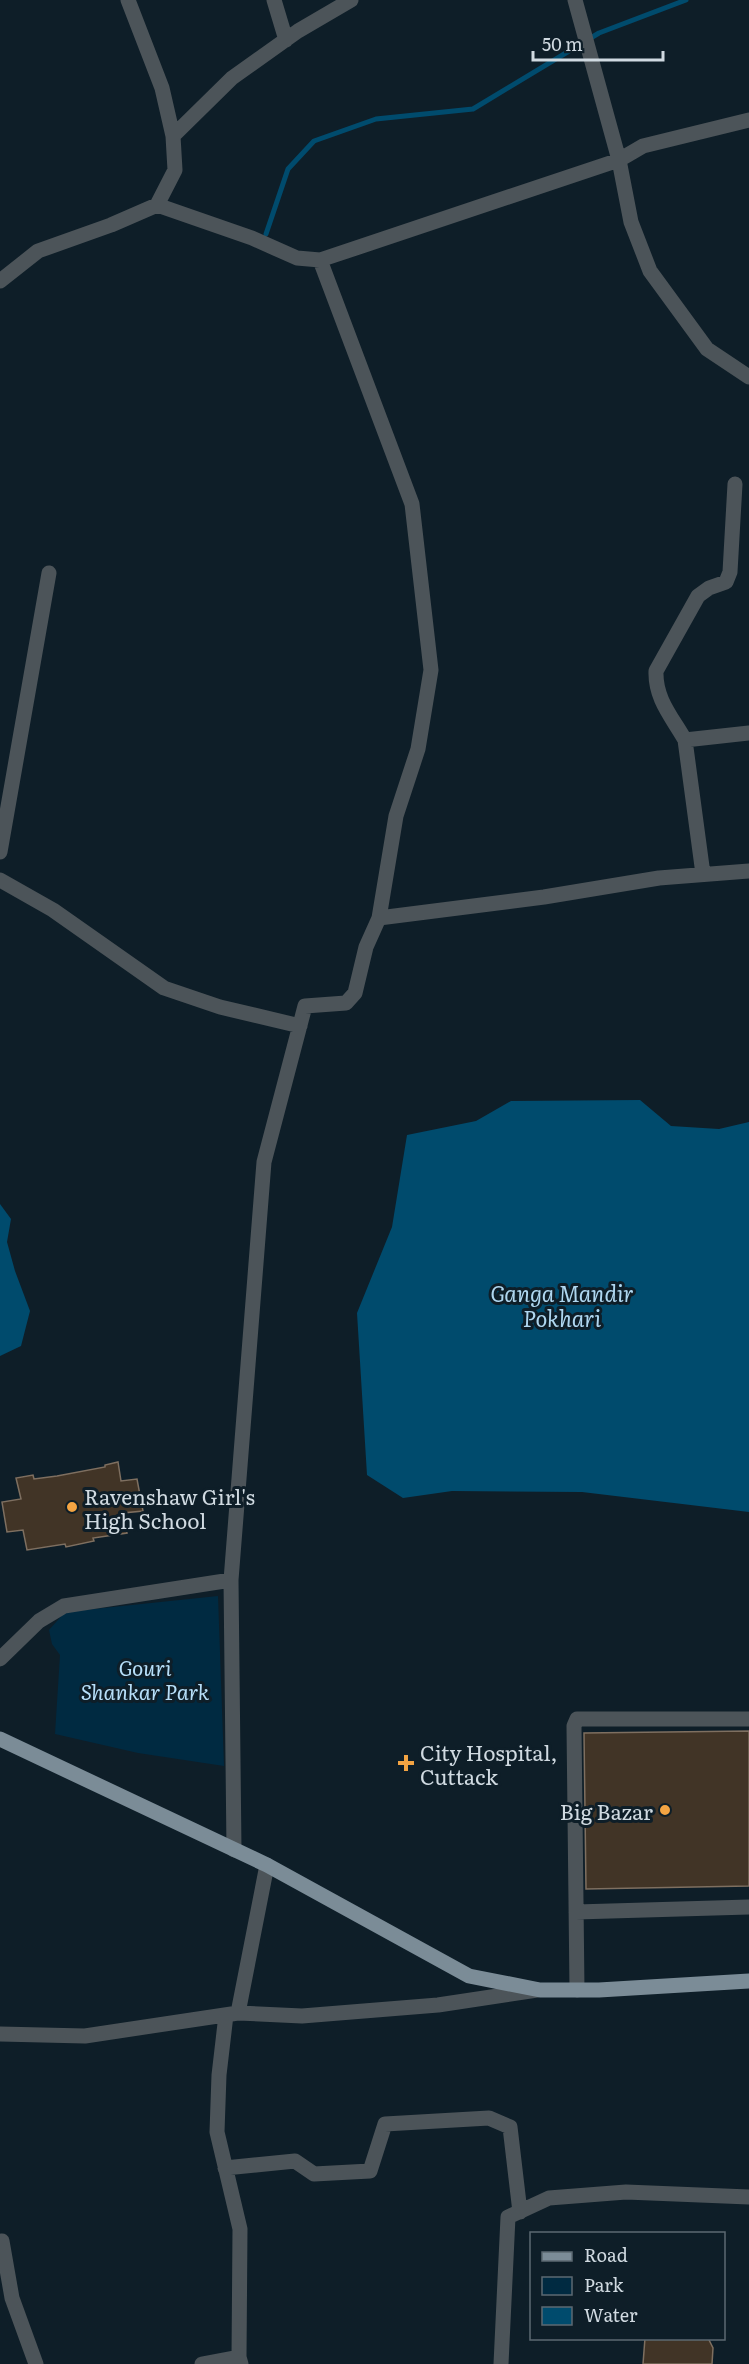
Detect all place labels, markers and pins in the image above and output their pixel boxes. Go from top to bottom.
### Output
place label: Ravenshaw Girl's High School [84,1480,255,1535]
marker: Ravenshaw Girl's High School [65,1500,79,1514]
place label: City Hospital, Cuttack [420,1736,558,1791]
marker: City Hospital, Cuttack [397,1754,415,1772]
place label: Big Bazar [560,1795,653,1826]
marker: Big Bazar [658,1803,672,1817]

